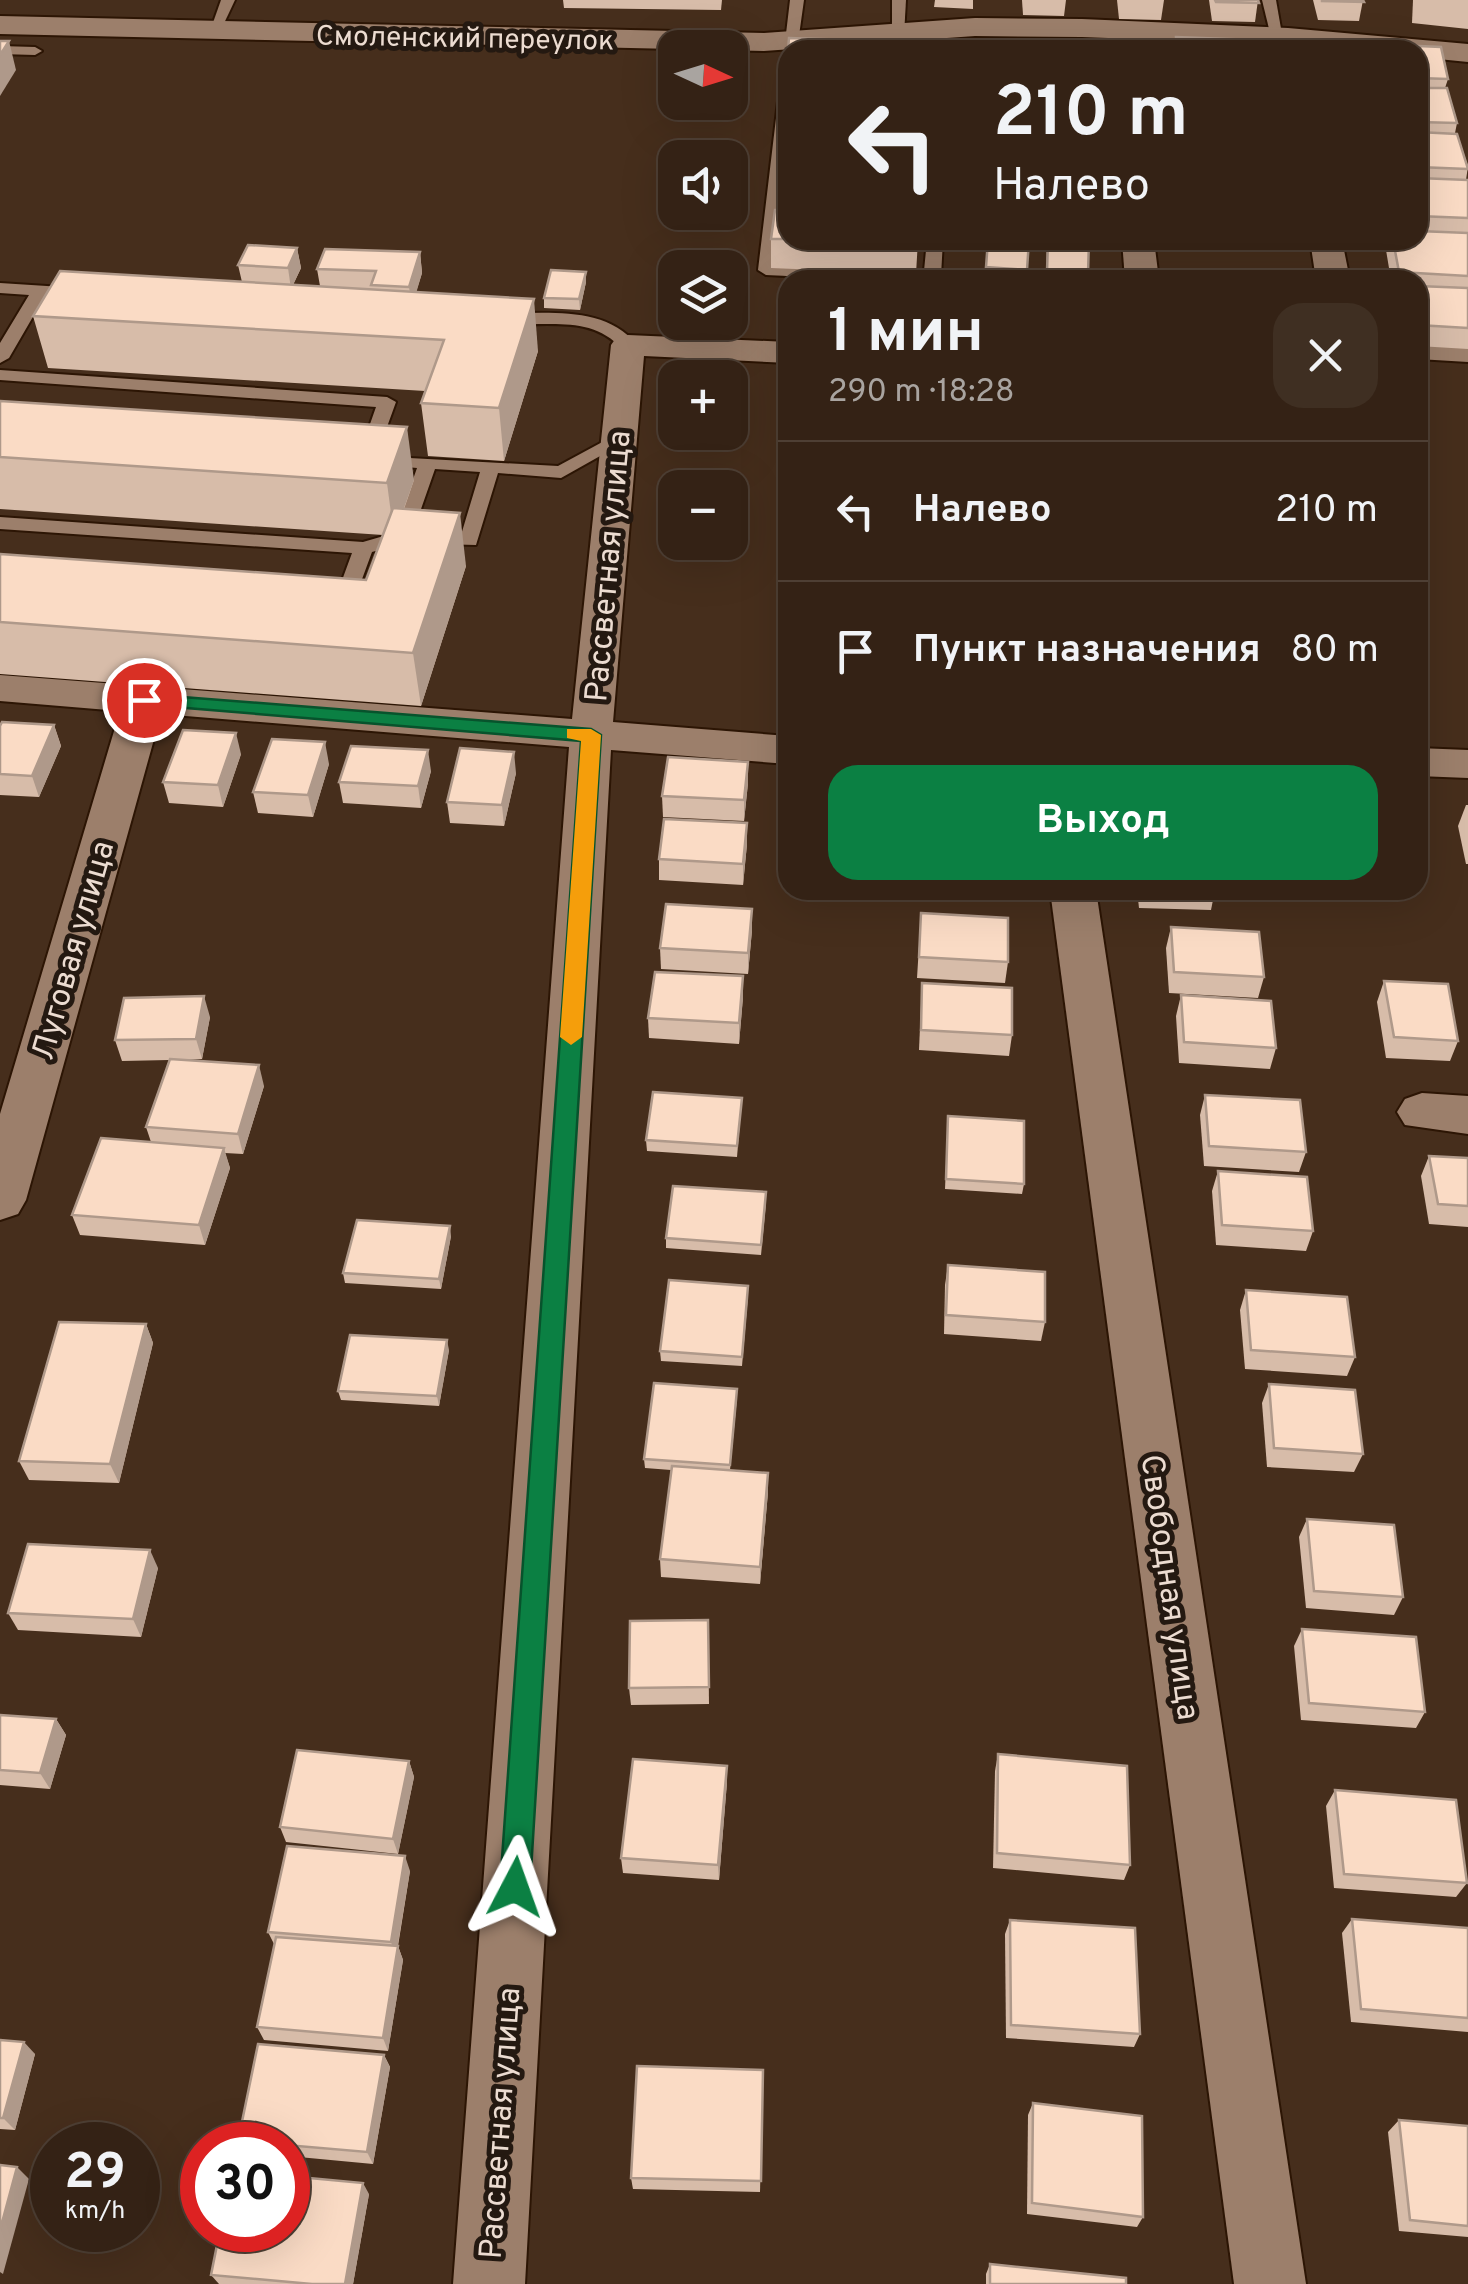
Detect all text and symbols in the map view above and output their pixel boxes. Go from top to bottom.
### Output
street label: Смоленский переулок [316,19,614,61]
north arrow [658,30,748,120]
map controls [658,30,748,560]
text: 210 m [993,72,1189,161]
icon: left [828,80,958,210]
button: sound [658,140,748,230]
text: Налево [993,159,1150,216]
button: layers [658,250,748,340]
text: 1 мин [828,297,984,373]
button: close [1273,303,1378,408]
button: + [658,360,748,450]
text: 290 m · 18:28 [828,373,1014,413]
street label: Рассветная улица [578,429,642,704]
button: − [658,470,748,560]
icon: left [828,484,883,539]
text: Налево [913,487,1052,536]
text: 210 m [1275,487,1378,536]
icon: arrive [828,624,883,679]
text: Пункт назначения [913,627,1261,676]
text: 80 m [1291,627,1379,676]
pin [102,658,187,743]
icon: arrive [117,673,172,728]
button: Выход [828,765,1378,880]
street label: Луговая улица [24,837,125,1065]
street label: Свободная улица [1130,1452,1206,1723]
position arrow [463,1835,567,1939]
street label: Рассветная улица [473,1986,531,2261]
speed limit sign: 30 [180,2122,310,2252]
text: 29 [64,2143,126,2206]
text: km/h [65,2196,125,2228]

